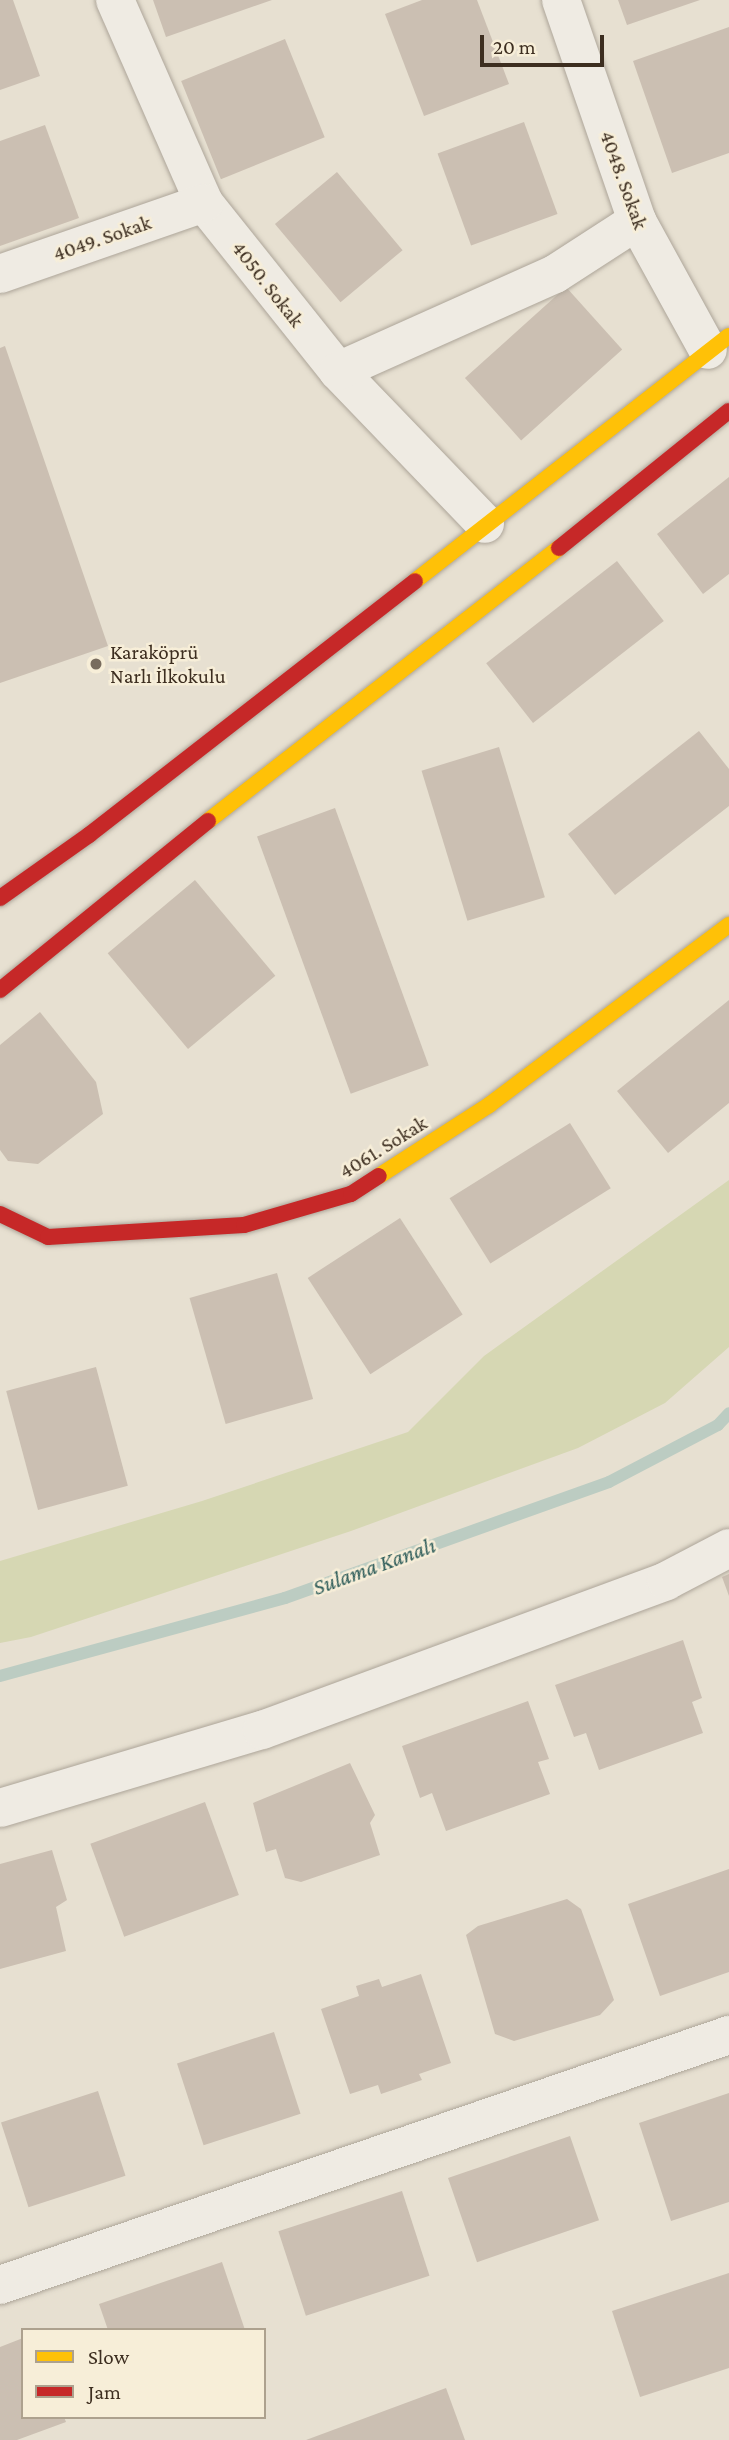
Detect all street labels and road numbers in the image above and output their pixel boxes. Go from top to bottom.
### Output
street label: 4048. Sokak [595,127,653,233]
street label: 4049. Sokak [50,209,154,267]
street label: 4050. Sokak [227,236,309,332]
street label: 4061. Sokak [334,1110,432,1184]

